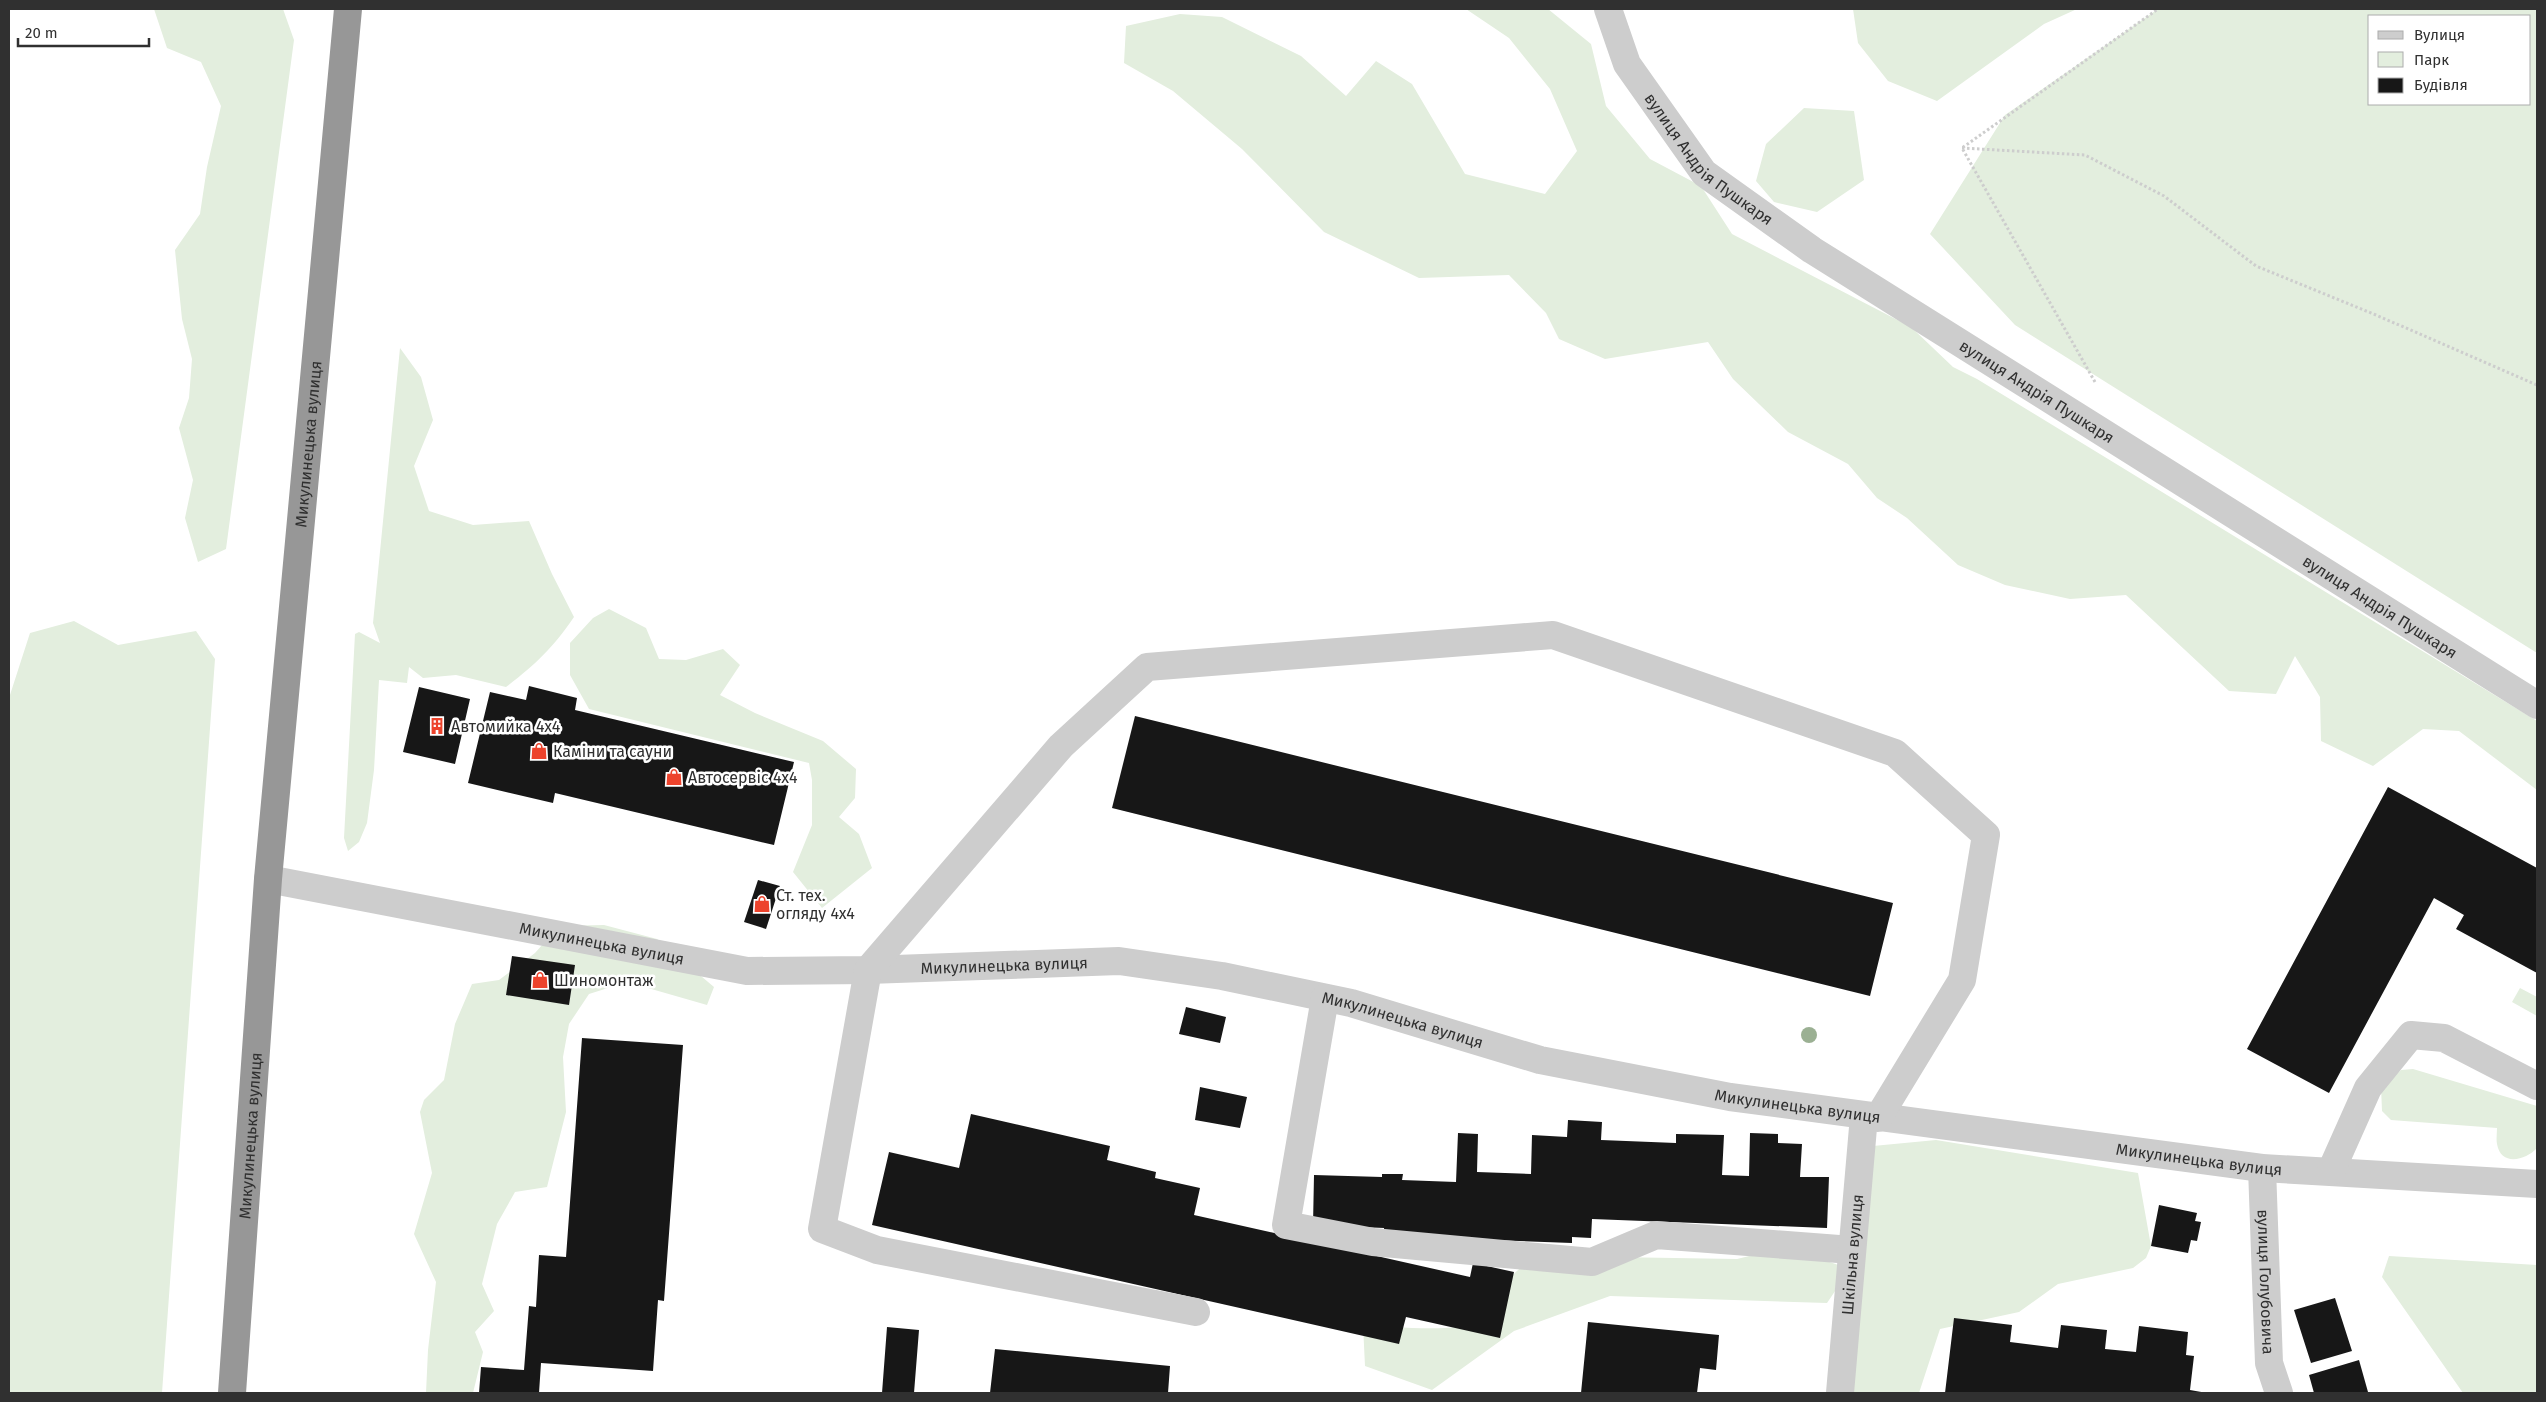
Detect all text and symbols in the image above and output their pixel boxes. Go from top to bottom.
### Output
scale bar [18,15,149,47]
legend [2368,15,2531,105]
text: 20 m [25,24,58,42]
text: Вулиця [2414,26,2465,44]
text: Парк [2414,51,2449,69]
text: Будівля [2414,76,2468,94]
street label: вулиця Андрія Пушкаря [1640,89,1777,229]
street label: вулиця Андрія Пушкаря [1956,336,2118,447]
street label: Микулинецька вулиця [291,360,326,528]
street label: вулиця Андрія Пушкаря [2299,551,2461,663]
building icon: Автомийка 4х4 [427,716,447,736]
place label: Автомийка 4х4 [451,717,561,736]
shop icon: Каміни та сауни [529,741,549,761]
place label: Каміни та сауни [553,742,672,761]
shop icon: Автосервіс 4х4 [664,767,684,787]
place label: Автосервіс 4х4 [688,768,798,787]
place label: Ст. тех. огляду 4х4 [776,886,855,923]
shop icon: Ст. тех. огляду 4х4 [752,894,772,914]
street label: Микулинецька вулиця [518,919,686,969]
street label: Микулинецька вулиця [920,953,1088,978]
shop icon: Шиномонтаж [530,970,550,990]
place label: Шиномонтаж [554,971,654,990]
street label: Микулинецька вулиця [1320,988,1486,1052]
street label: Микулинецька вулиця [235,1052,266,1220]
street label: Микулинецька вулиця [1713,1085,1882,1127]
street label: Микулинецька вулиця [2115,1140,2283,1179]
street label: Шкільна вулиця [1838,1193,1867,1316]
street label: вулиця Голубовича [2253,1209,2278,1355]

